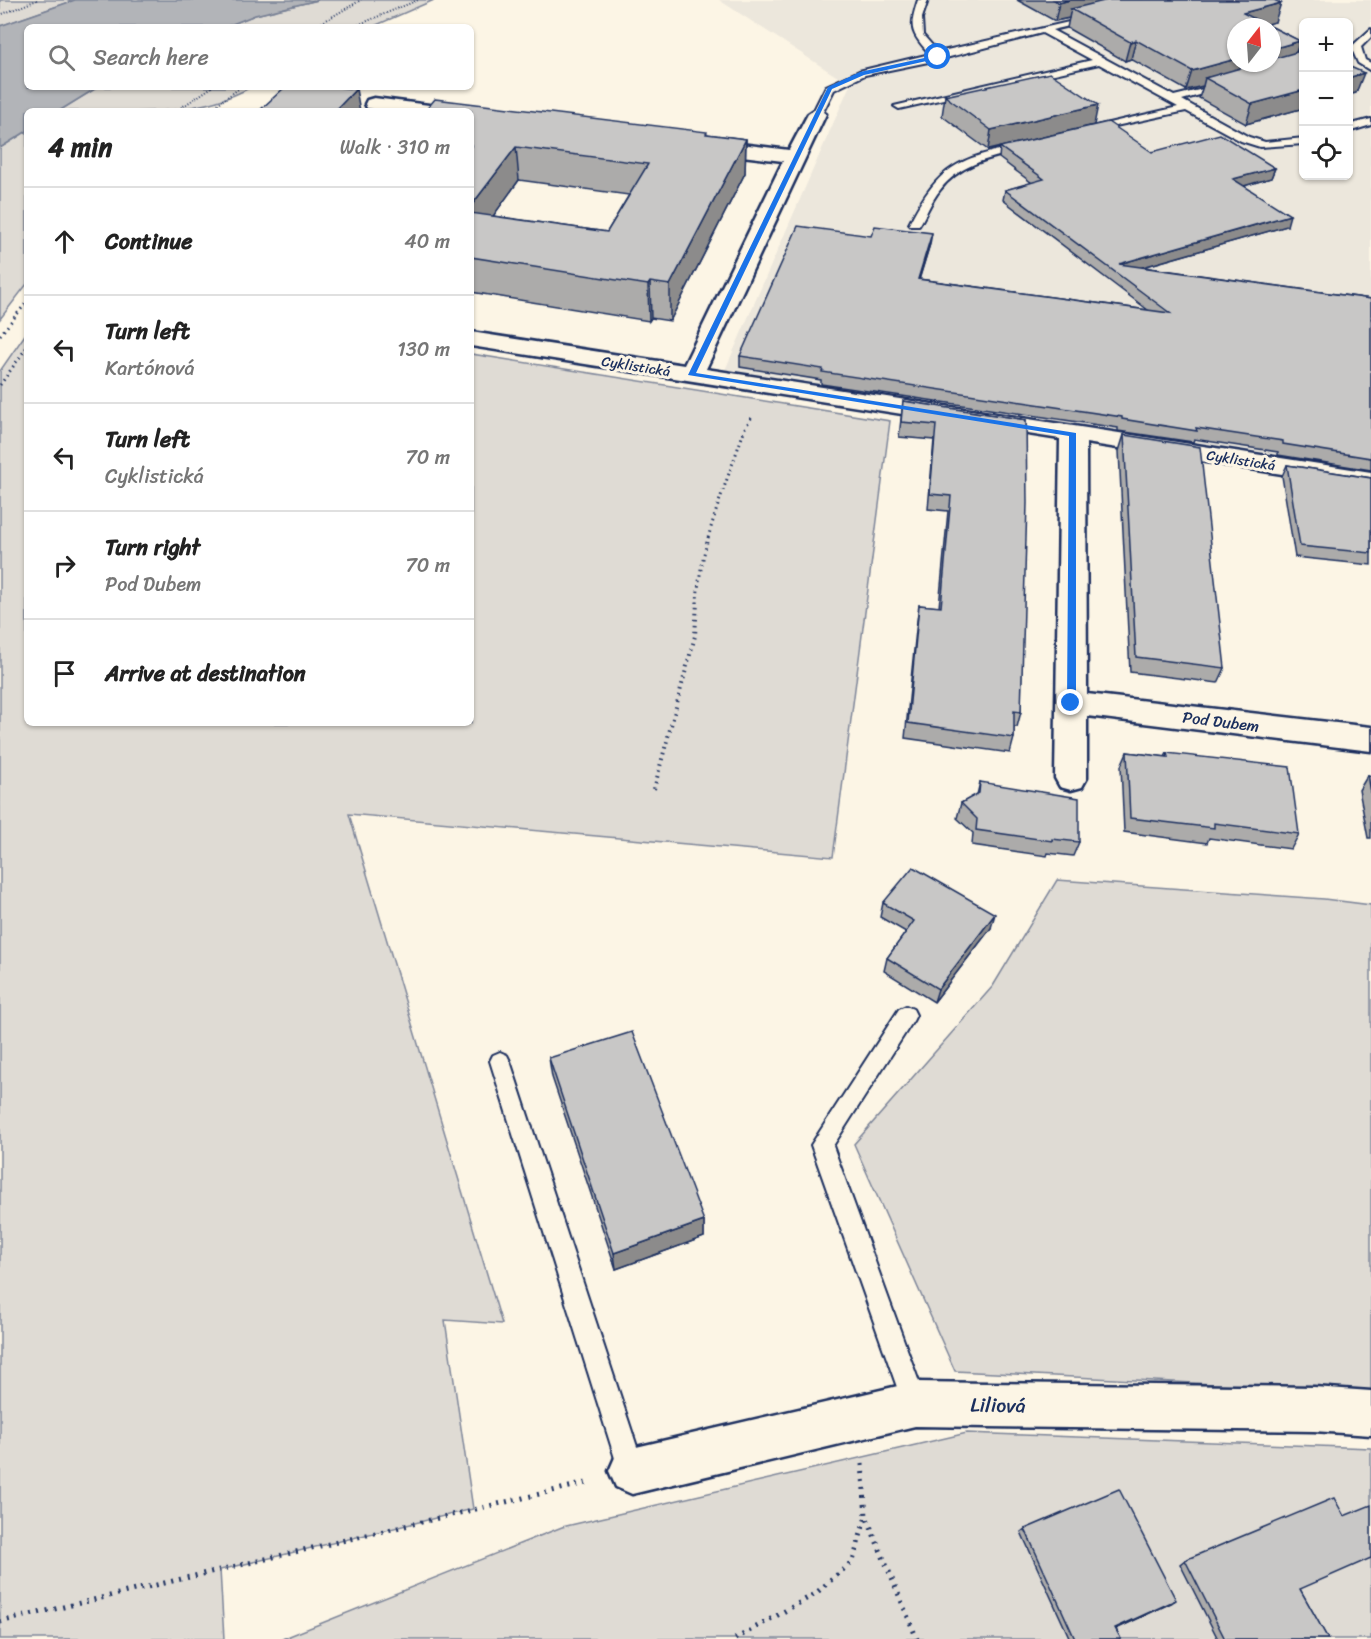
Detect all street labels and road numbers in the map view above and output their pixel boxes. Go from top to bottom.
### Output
street label: Cyklistická [600,349,672,384]
street label: Cyklistická [1205,443,1277,478]
street label: Pod Dubem [1181,702,1261,741]
street label: Liliová [970,1388,1026,1423]

